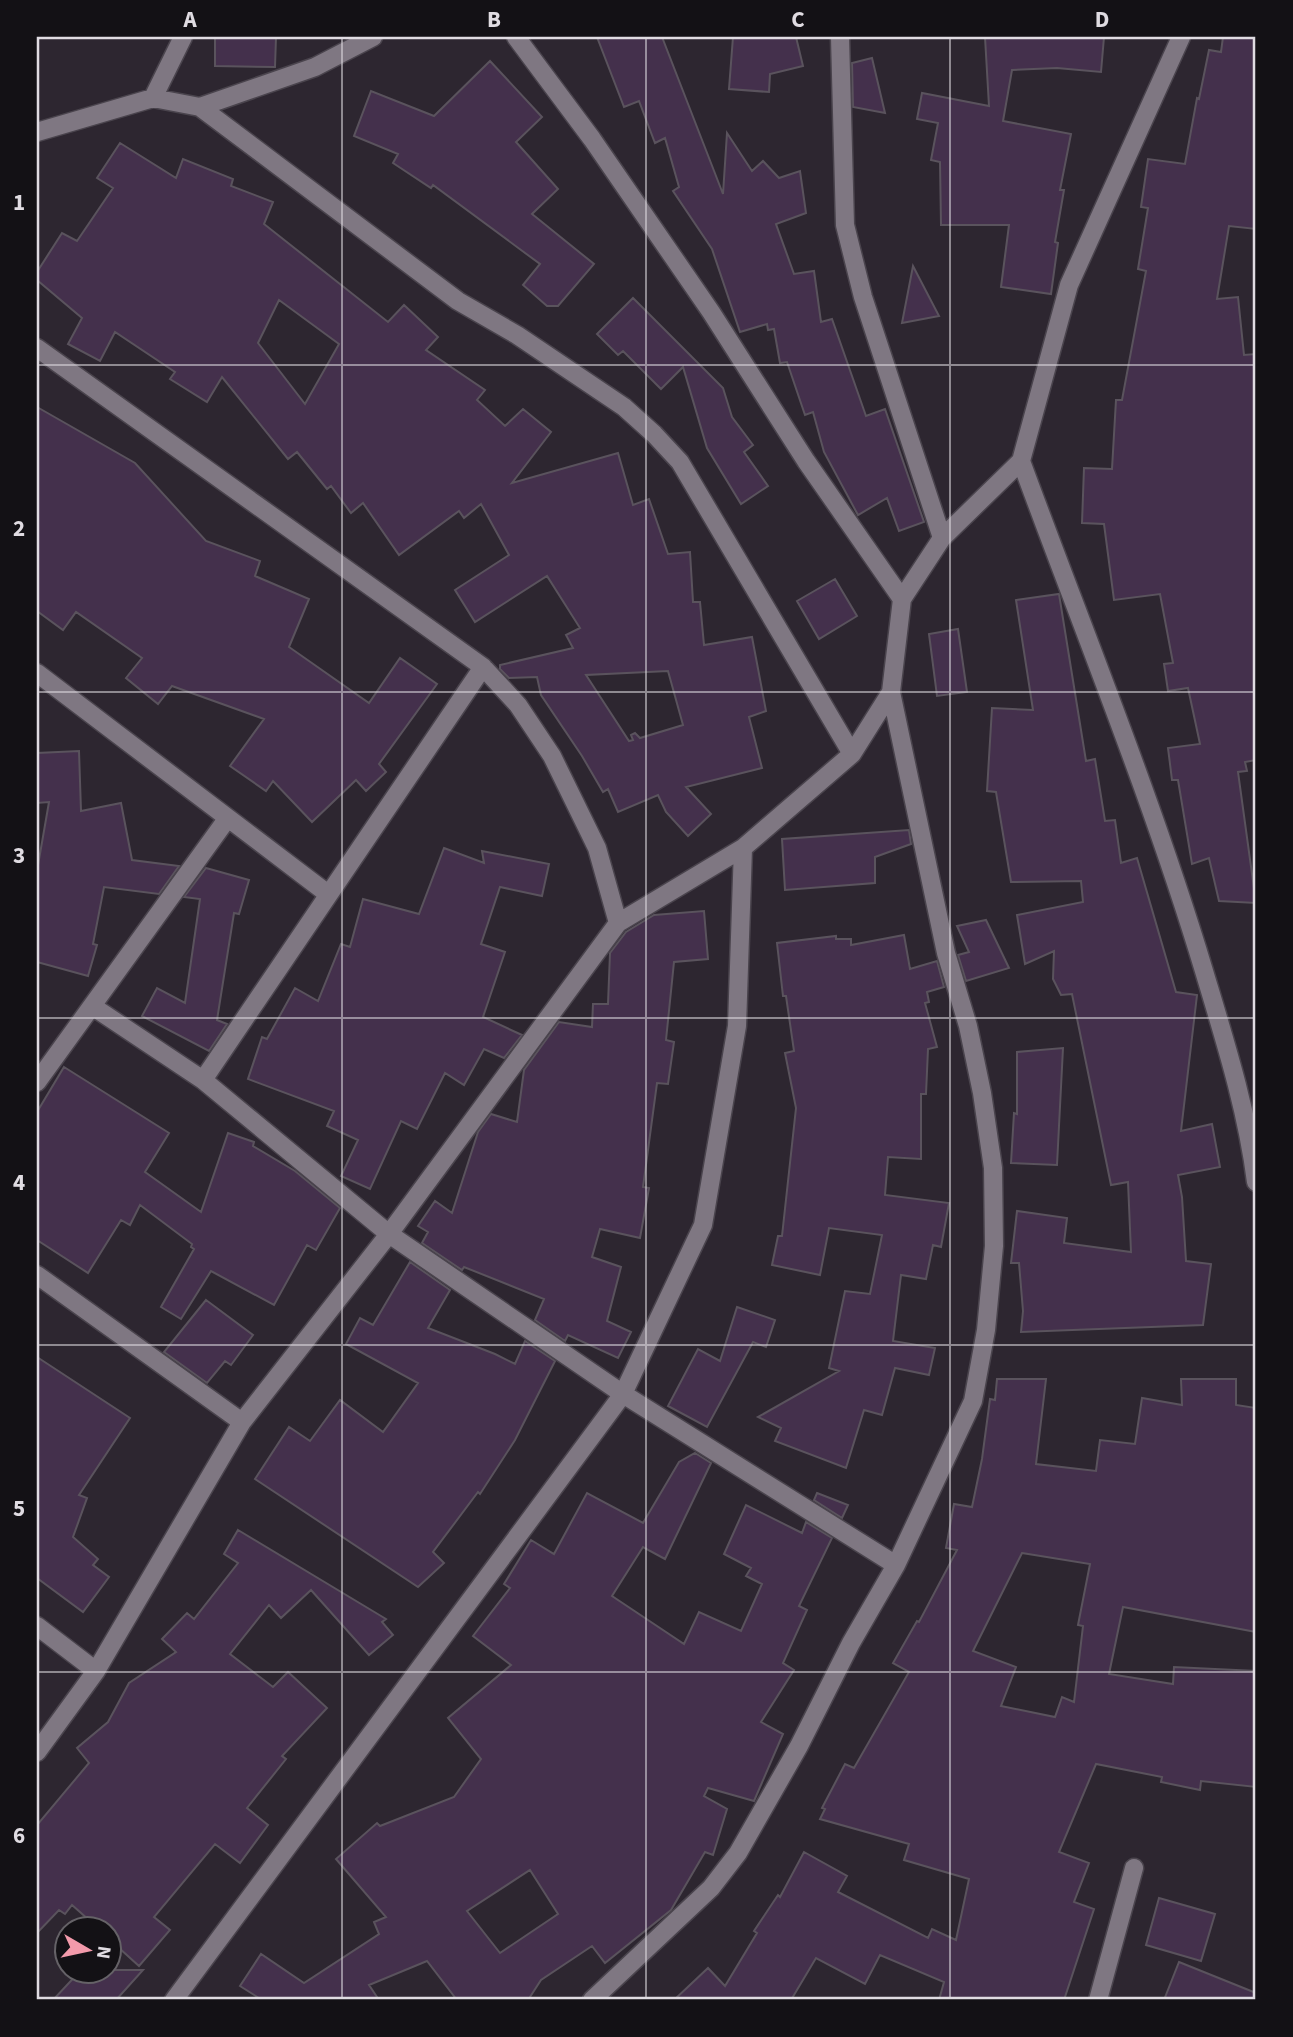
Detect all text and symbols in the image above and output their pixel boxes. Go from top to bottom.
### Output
text: A [182,3,197,36]
text: B [487,3,501,36]
text: C [791,3,805,36]
text: D [1095,3,1109,36]
text: 1 [13,186,25,219]
text: 2 [13,512,25,545]
text: 3 [13,839,25,872]
text: 4 [13,1166,25,1199]
text: 5 [13,1492,25,1525]
text: 6 [13,1819,25,1852]
north arrow [52,1914,122,1984]
text: N [89,1944,118,1961]

